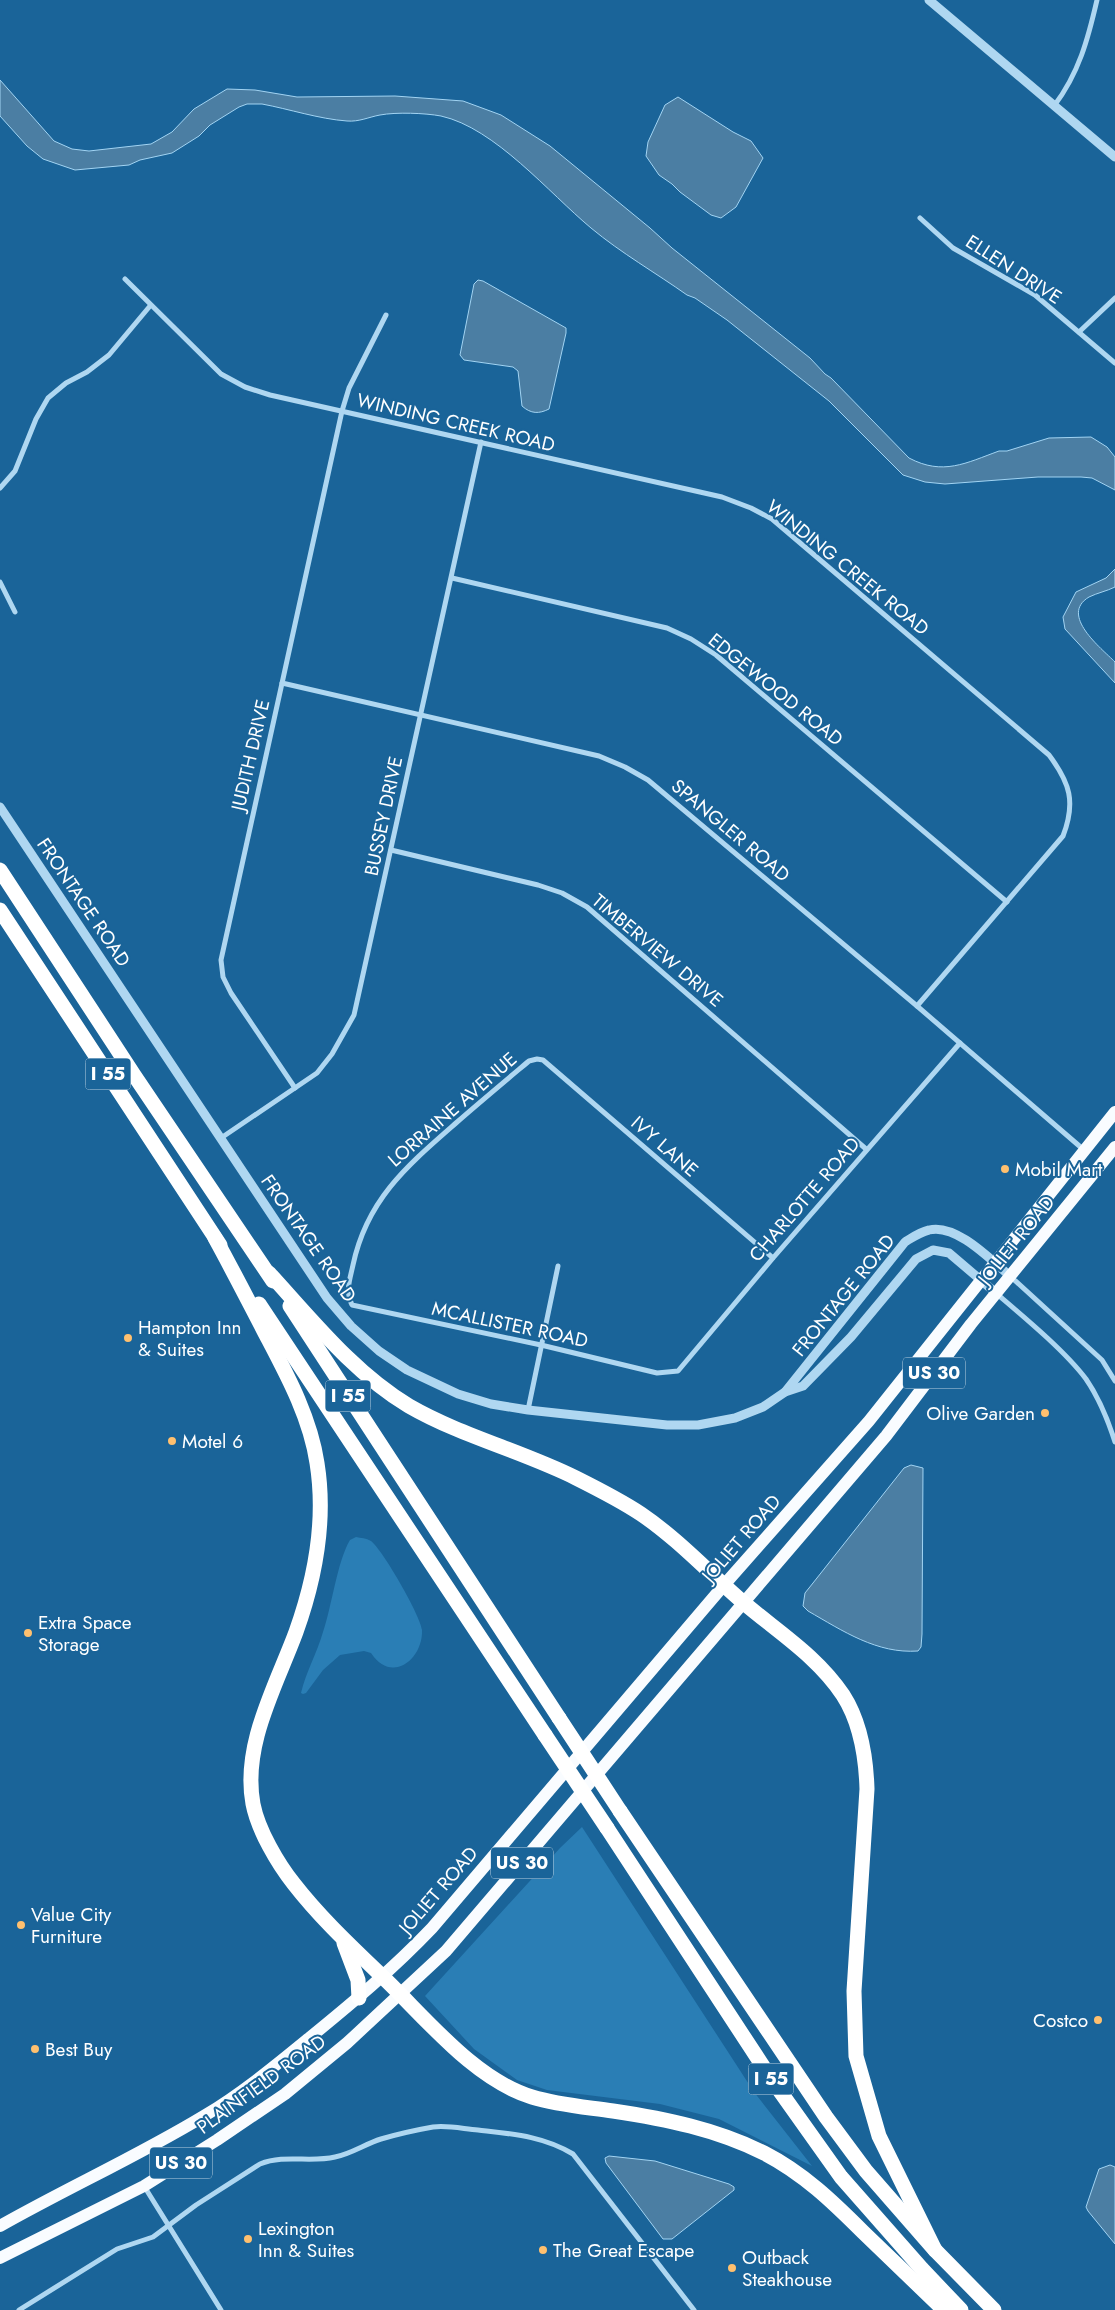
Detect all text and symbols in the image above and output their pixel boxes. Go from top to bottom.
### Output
street label: ELLEN DRIVE [960,228,1067,311]
street label: WINDING CREEK ROAD [354,387,558,458]
street label: WINDING CREEK ROAD [761,493,935,642]
street label: EDGEWOOD ROAD [703,627,849,752]
street label: JUDITH DRIVE [224,697,276,816]
street label: BUSSEY DRIVE [358,754,409,878]
street label: SPANGLER ROAD [666,773,796,888]
street label: FRONTAGE ROAD [30,832,137,972]
street label: TIMBERVIEW DRIVE [586,887,729,1013]
street label: LORRAINE AVENUE [382,1046,523,1173]
road number: I 55 [86,1058,130,1090]
street label: IVY LANE [625,1110,704,1183]
street label: CHARLOTTE ROAD [743,1131,866,1267]
place label: Mobil Mart [1015,1156,1103,1183]
marker: Mobil Mart [999,1163,1011,1175]
street label: FRONTAGE ROAD [254,1169,363,1308]
street label: JOLIET ROAD [970,1190,1061,1293]
street label: FRONTAGE ROAD [786,1228,901,1362]
street label: MCALLISTER ROAD [429,1295,591,1354]
place label: Hampton Inn & Suites [138,1314,242,1363]
marker: Hampton Inn & Suites [122,1332,134,1344]
road number: US 30 [903,1358,965,1389]
road number: I 55 [326,1380,370,1412]
place label: Olive Garden [926,1400,1035,1427]
marker: Olive Garden [1039,1407,1051,1419]
place label: Motel 6 [182,1428,243,1455]
marker: Motel 6 [166,1435,178,1447]
street label: JOLIET ROAD [694,1489,787,1590]
place label: Extra Space Storage [38,1609,132,1658]
marker: Extra Space Storage [22,1627,34,1639]
street label: JOLIET ROAD [391,1841,484,1942]
road number: US 30 [491,1848,553,1879]
place label: Value City Furniture [31,1901,112,1950]
marker: Value City Furniture [15,1919,27,1931]
place label: Costco [1033,2007,1088,2034]
marker: Costco [1092,2014,1104,2026]
street label: PLAINFIELD ROAD [191,2028,331,2141]
place label: Best Buy [45,2036,113,2063]
marker: Best Buy [29,2043,41,2055]
road number: I 55 [748,2064,794,2094]
road number: US 30 [150,2148,212,2178]
place label: Lexington Inn & Suites [258,2215,355,2264]
marker: Lexington Inn & Suites [242,2233,254,2245]
place label: The Great Escape [553,2237,695,2264]
marker: The Great Escape [537,2244,549,2256]
place label: Outback Steakhouse [742,2244,832,2293]
marker: Outback Steakhouse [726,2262,738,2274]

